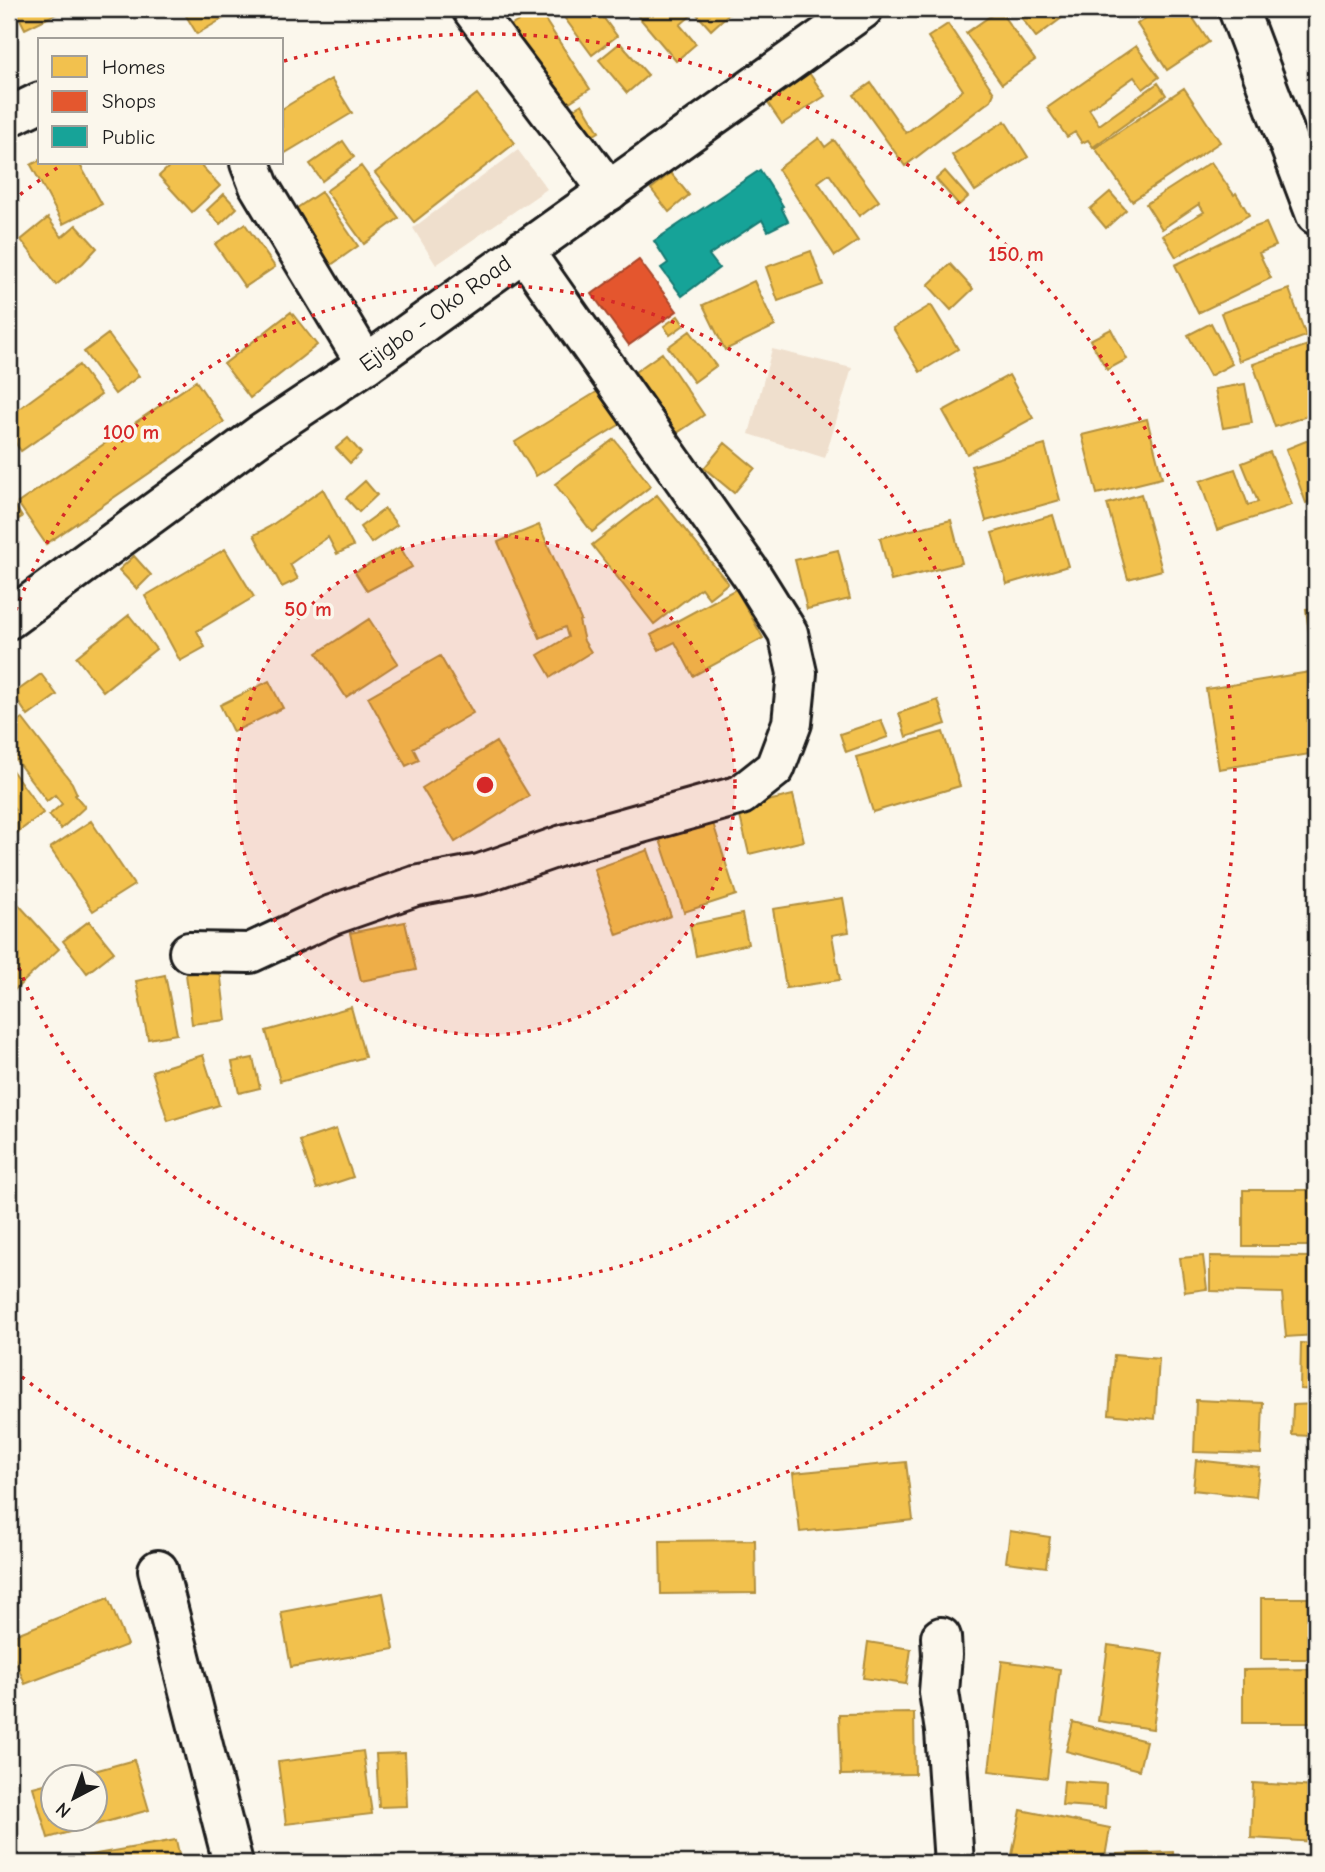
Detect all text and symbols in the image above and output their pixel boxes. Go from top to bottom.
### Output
legend [38,38,284,164]
text: Homes [102,55,165,79]
text: Shops [102,89,156,113]
text: Public [102,125,155,149]
text: 150 m [988,242,1044,266]
street label: Ejigbo - Oko Road [354,249,516,377]
text: 100 m [103,420,159,444]
text: 50 m [284,597,332,621]
centre of rings [473,773,497,797]
north arrow [38,1764,108,1834]
text: N [52,1798,75,1822]

